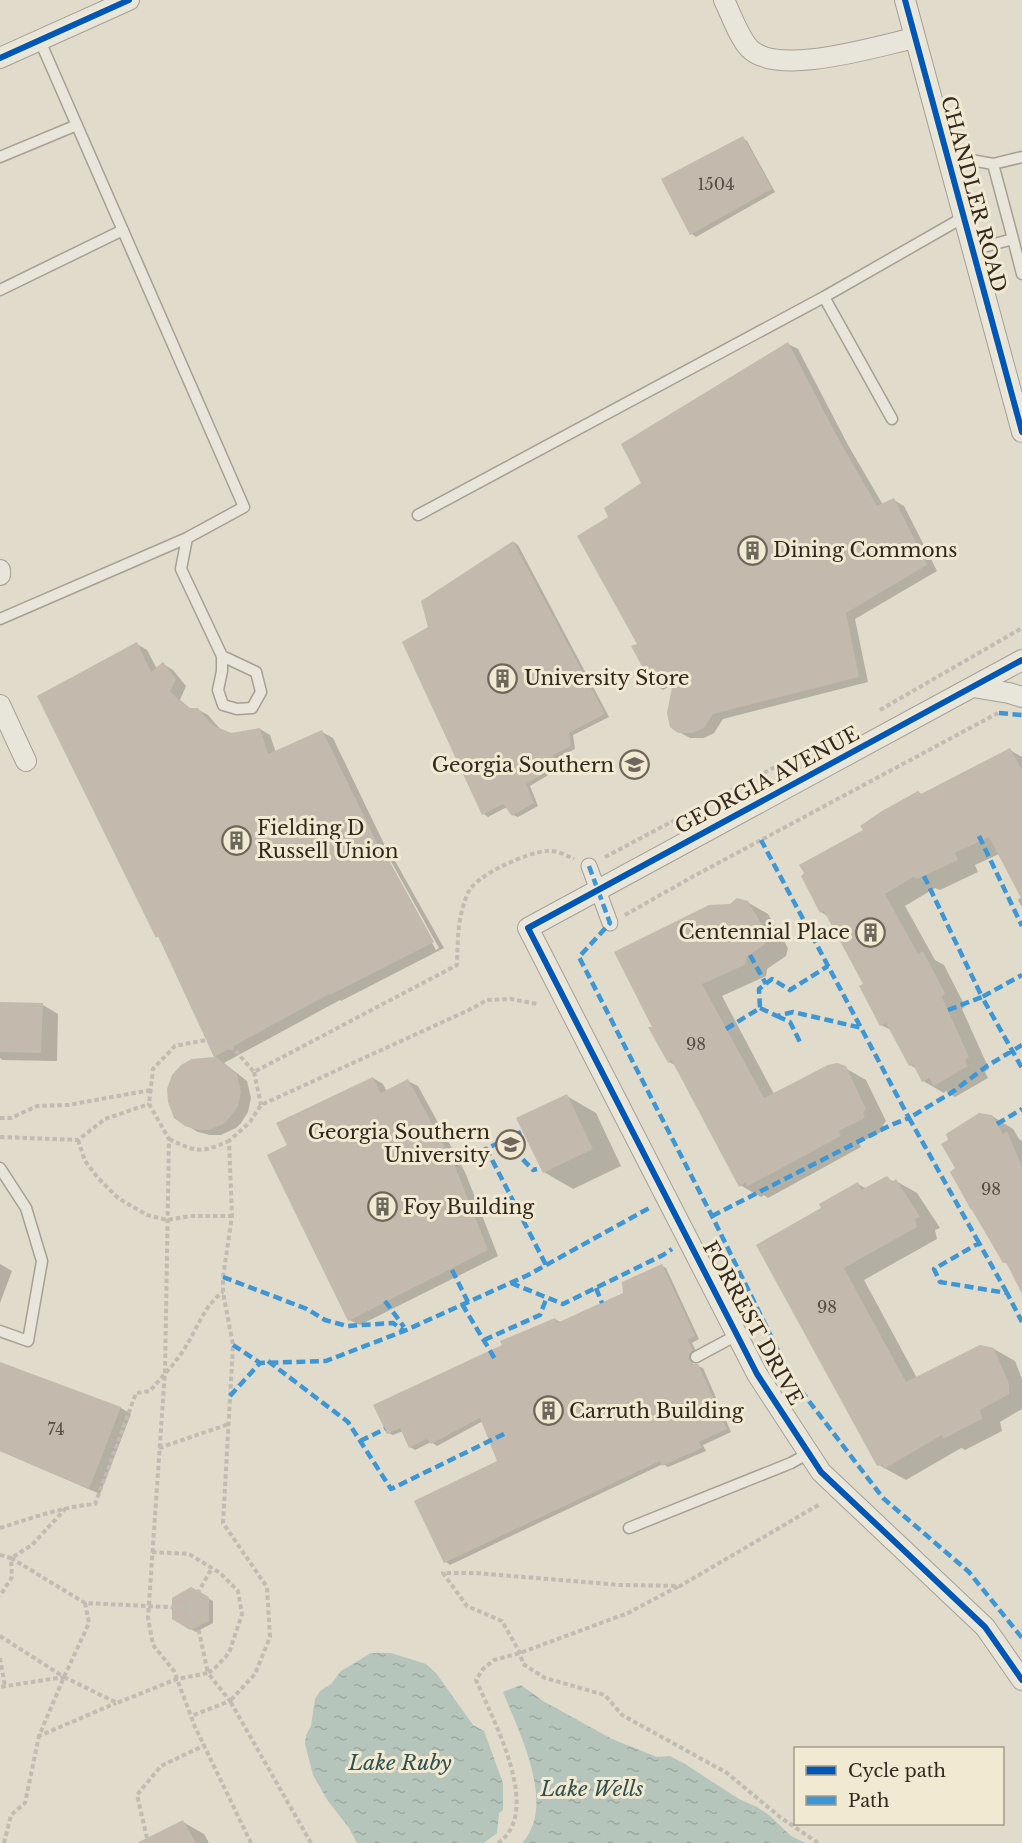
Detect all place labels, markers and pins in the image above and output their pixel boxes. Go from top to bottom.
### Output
building icon: Dining Commons [736,534,768,566]
place label: Dining Commons [773,538,957,562]
building icon: University Store [487,662,519,694]
place label: University Store [524,666,689,690]
school or university icon: Georgia Southern [619,749,651,781]
place label: Georgia Southern [432,753,614,777]
place label: Fielding D Russell Union [257,816,399,863]
building icon: Fielding D Russell Union [220,824,252,856]
building icon: Centennial Place [855,916,887,948]
place label: Centennial Place [679,920,850,944]
place label: Georgia Southern University [308,1120,490,1167]
school or university icon: Georgia Southern University [495,1128,527,1160]
building icon: Foy Building [366,1191,398,1223]
place label: Foy Building [403,1195,535,1219]
building icon: Carruth Building [532,1395,564,1427]
place label: Carruth Building [569,1399,745,1423]

